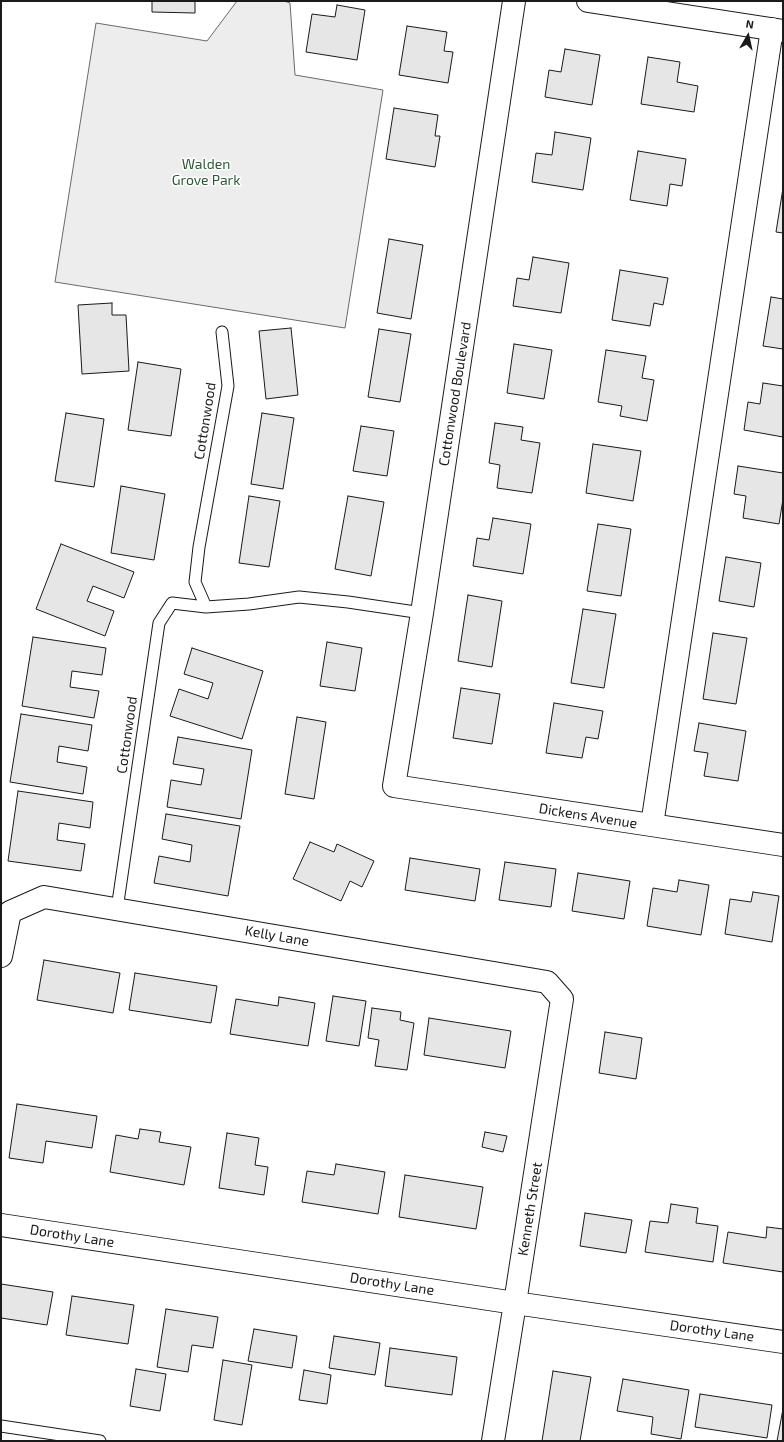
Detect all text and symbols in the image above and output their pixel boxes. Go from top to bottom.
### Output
north arrow [728,16,768,56]
text: N [745,17,755,31]
park label: Walden Grove Park [172,156,240,188]
street label: Cottonwood Boulevard [435,321,475,467]
street label: Cottonwood [191,381,219,461]
street label: Cottonwood [113,695,141,775]
street label: Dickens Avenue [538,800,638,832]
street label: Kelly Lane [244,922,310,950]
street label: Kenneth Street [514,1161,546,1257]
street label: Dorothy Lane [29,1221,115,1251]
street label: Dorothy Lane [349,1269,435,1299]
street label: Dorothy Lane [669,1317,755,1345]

